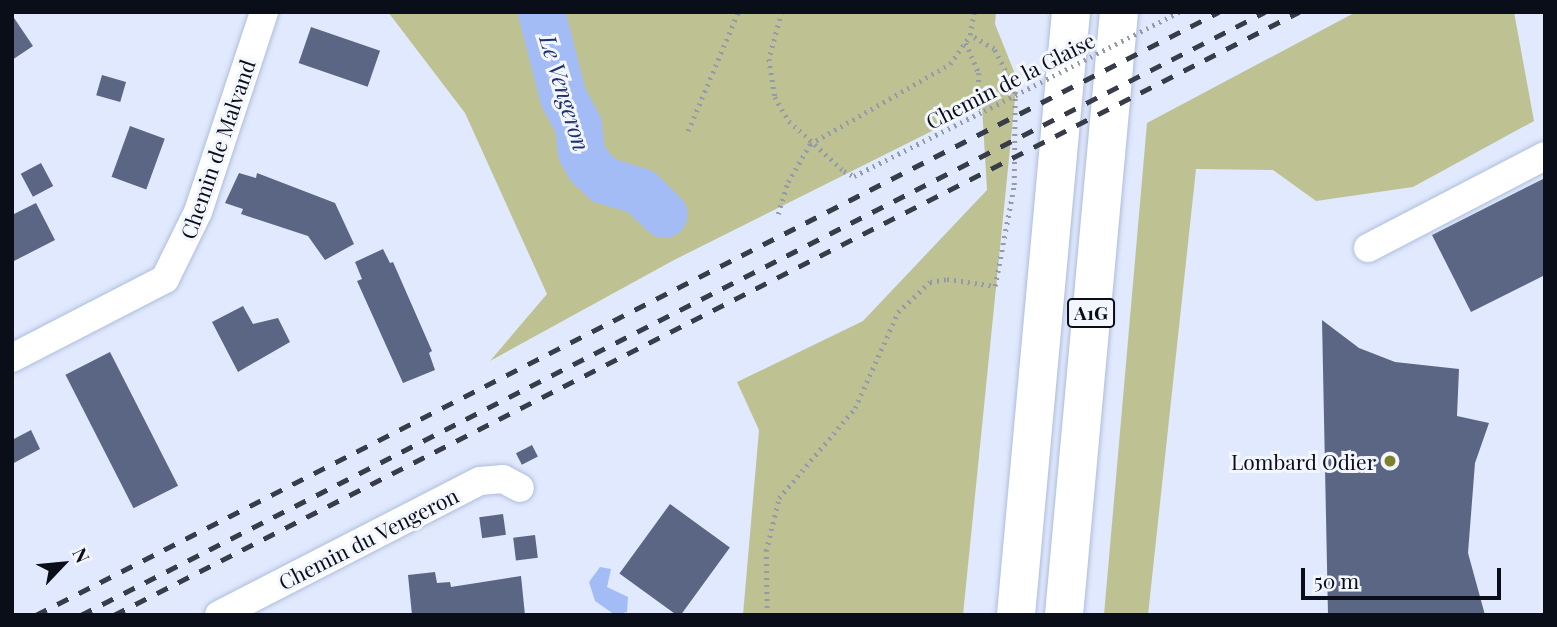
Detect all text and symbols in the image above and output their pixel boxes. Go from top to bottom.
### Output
street label: Chemin de la Glaise [921,26,1099,134]
water label: Le Vengeron [534,32,596,154]
street label: Chemin de Malvand [174,56,260,242]
road number: A1G [1066,298,1116,328]
place label: Lombard Odier [1231,448,1376,474]
marker: Lombard Odier [1382,453,1398,469]
street label: Chemin du Vengeron [274,482,462,594]
north arrow [28,529,98,599]
text: N [67,543,97,567]
scale bar [1305,554,1504,598]
text: 50 m [1314,566,1359,594]

